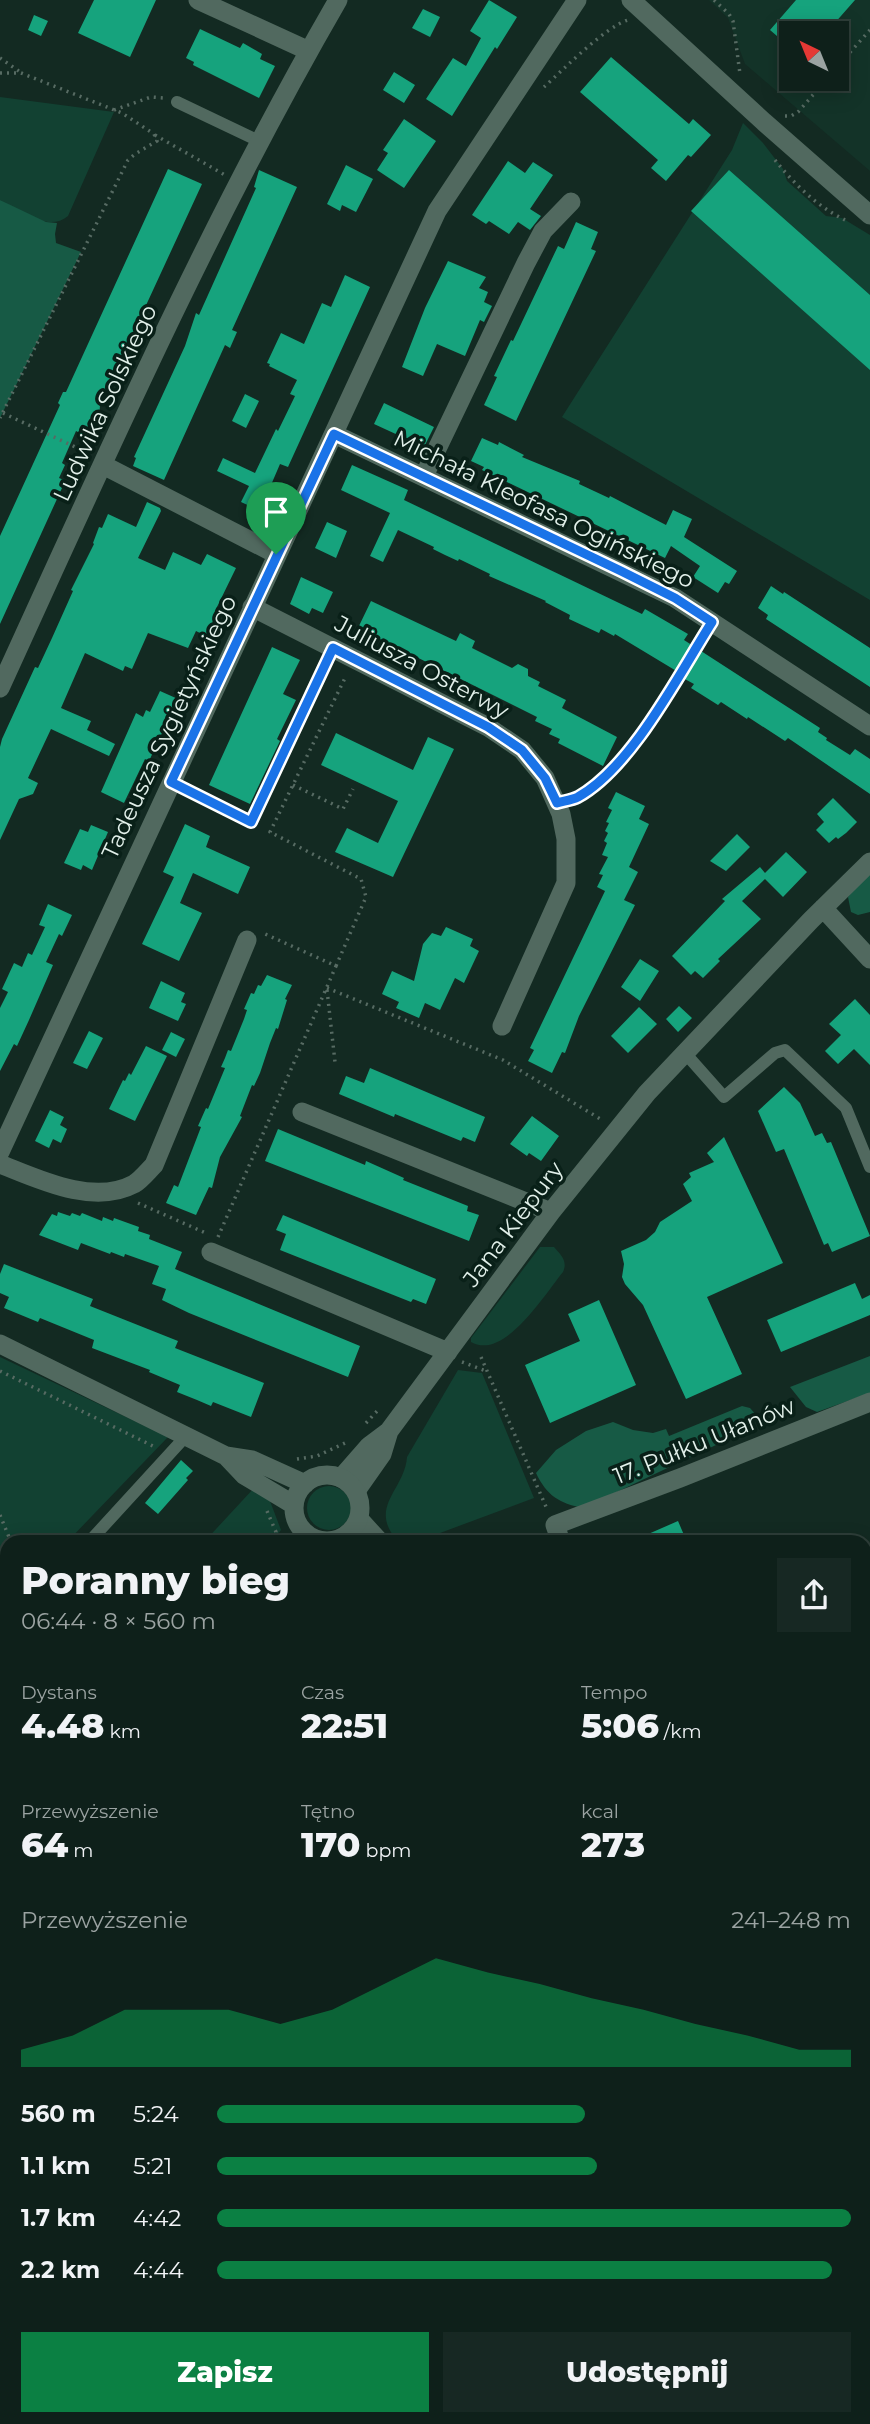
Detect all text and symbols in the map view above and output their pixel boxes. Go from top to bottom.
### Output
north arrow [779,21,849,91]
map controls [779,21,849,91]
street label: Ludwika Solskiego [47,300,163,506]
street label: Michała Kleofasa Ogińskiego [389,424,699,594]
pin [246,482,306,554]
icon: arrive [257,493,295,531]
street label: Tadeusza Sygietyńskiego [96,591,242,863]
street label: Juliusza Osterwy [329,609,514,725]
street label: Jana Kiepury [456,1156,569,1293]
street label: 17. Pułku Ułanów [609,1392,799,1490]
text: Poranny bieg [21,1557,290,1604]
button: share [777,1558,851,1632]
text: 06:44 · 8 × 560 m [21,1607,216,1635]
text: Dystans [21,1681,97,1704]
text: Czas [301,1681,344,1704]
text: Tempo [581,1681,647,1704]
text: 4.48 [21,1704,105,1747]
text: 22:51 [301,1704,388,1747]
text: 5:06 [581,1704,659,1747]
text: km [105,1720,141,1743]
text: /km [659,1720,702,1743]
text: Przewyższenie [21,1800,159,1823]
text: Tętno [301,1800,355,1823]
text: kcal [581,1800,619,1823]
text: 64 [21,1823,68,1866]
text: 170 [301,1823,361,1866]
text: 273 [581,1823,645,1866]
text: m [68,1839,93,1862]
text: bpm [361,1839,411,1862]
text: Przewyższenie [21,1906,188,1934]
text: 241–248 m [731,1906,851,1934]
text: 560 m [21,2100,96,2128]
text: 5:24 [133,2100,179,2128]
text: 1.1 km [21,2152,90,2180]
text: 5:21 [133,2152,172,2180]
text: 1.7 km [21,2204,96,2232]
text: 4:42 [133,2204,181,2232]
text: 2.2 km [21,2256,100,2284]
text: 4:44 [133,2256,184,2284]
button: Zapisz [21,2332,429,2412]
button: Udostępnij [443,2332,851,2412]

